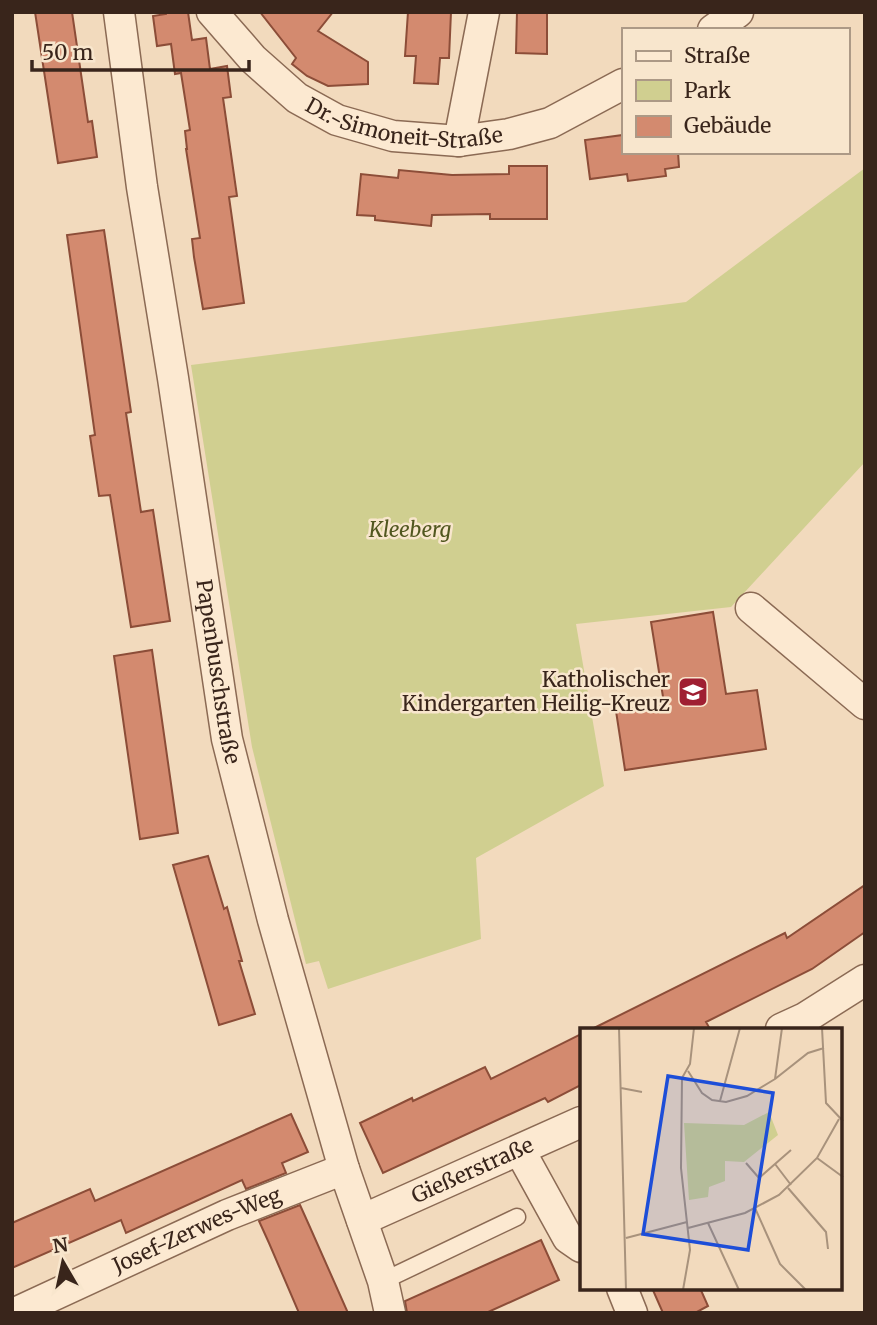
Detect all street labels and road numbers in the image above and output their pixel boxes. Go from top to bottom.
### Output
street label: Dr.-Simoneit-Straße [301,91,504,154]
street label: Papenbuschstraße [190,577,247,767]
street label: Gießerstraße [407,1131,537,1209]
street label: Josef-Zerwes-Weg [107,1181,285,1279]

